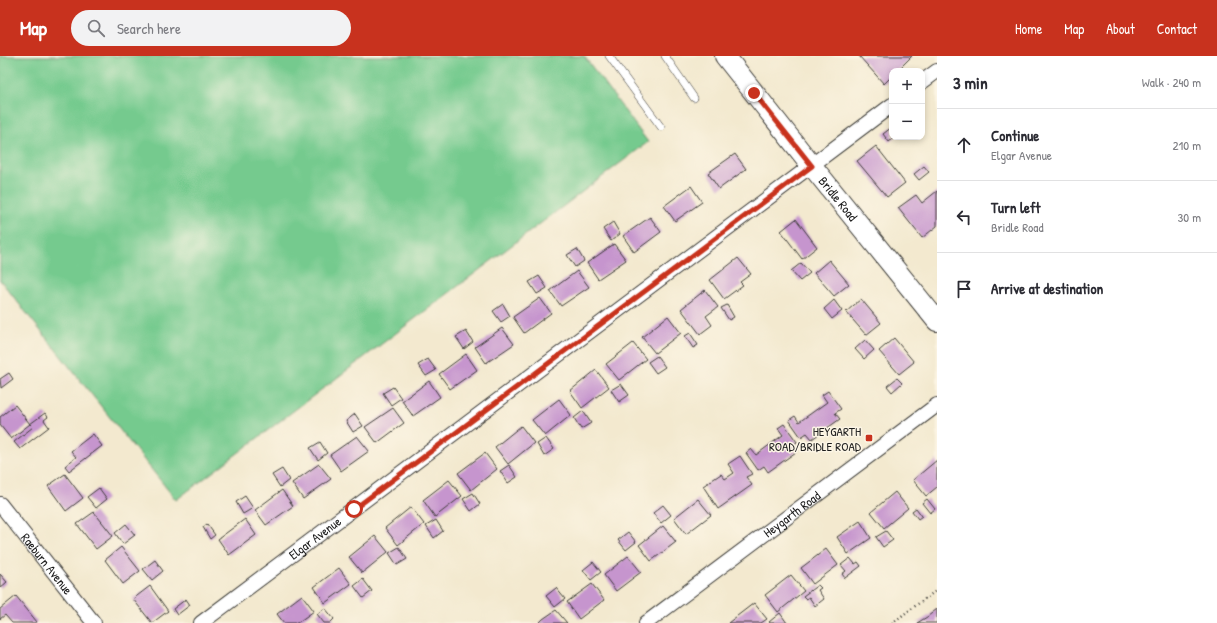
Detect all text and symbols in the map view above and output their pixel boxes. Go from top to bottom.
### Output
search box [71,10,351,46]
text: Map [20,15,47,41]
icon: search [85,17,107,39]
text: Search here [117,18,181,39]
text: Home [1015,19,1042,38]
text: Map [1064,19,1084,38]
text: About [1106,19,1135,38]
text: Contact [1157,19,1197,38]
map controls [889,68,925,140]
button: + [889,68,925,104]
text: 3 min [953,71,988,94]
text: Walk · 240 m [1142,73,1201,91]
route end [745,84,763,102]
button: − [889,104,925,140]
text: Continue [991,125,1039,146]
icon: ahead [953,134,975,156]
text: 210 m [1173,136,1201,154]
text: Elgar Avenue [991,146,1052,164]
street label: Bridle Road [815,172,862,225]
text: Turn left [991,197,1041,218]
icon: left [953,206,975,228]
text: 30 m [1178,208,1201,226]
text: Bridle Road [991,218,1044,236]
icon: arrive [953,278,975,300]
text: Arrive at destination [991,278,1103,299]
place label: HEYGARTH ROAD/BRIDLE ROAD [769,422,862,455]
marker: HEYGARTH ROAD/BRIDLE ROAD [864,433,874,443]
street label: Heygarth Road [759,487,824,541]
route start [345,500,363,518]
street label: Elgar Avenue [285,512,344,563]
street label: Raeburn Avenue [17,529,77,598]

